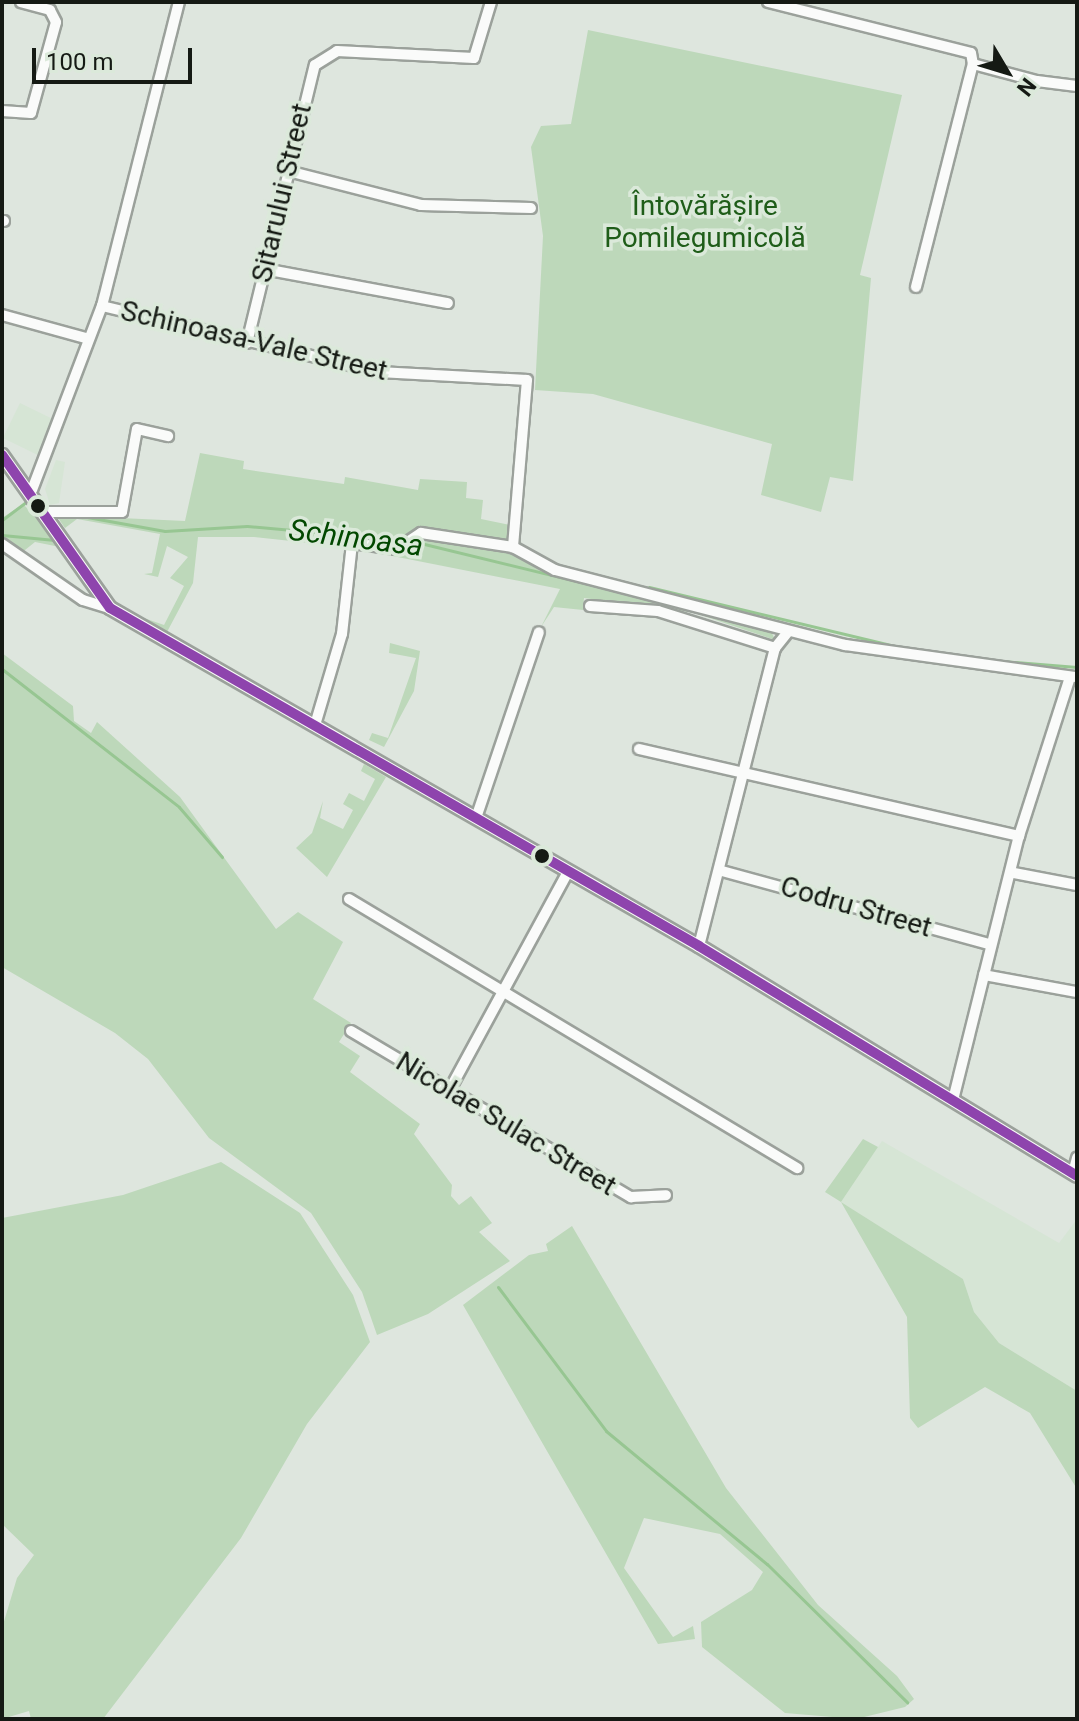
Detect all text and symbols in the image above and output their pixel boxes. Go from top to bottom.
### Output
scale bar [36,32,196,82]
north arrow [967,32,1047,112]
text: 100 m [46,48,113,76]
text: N [1012,73,1041,101]
street label: Sitarului Street [245,100,319,286]
park label: Întovărășire Pomilegumicolă [604,189,806,255]
street label: Schinoasa-Vale Street [117,294,391,388]
unlabelled marker [30,498,46,514]
water label: Schinoasa [287,512,425,564]
unlabelled marker [534,848,550,864]
street label: Codru Street [777,869,935,945]
street label: Nicolae Sulac Street [390,1045,622,1203]

